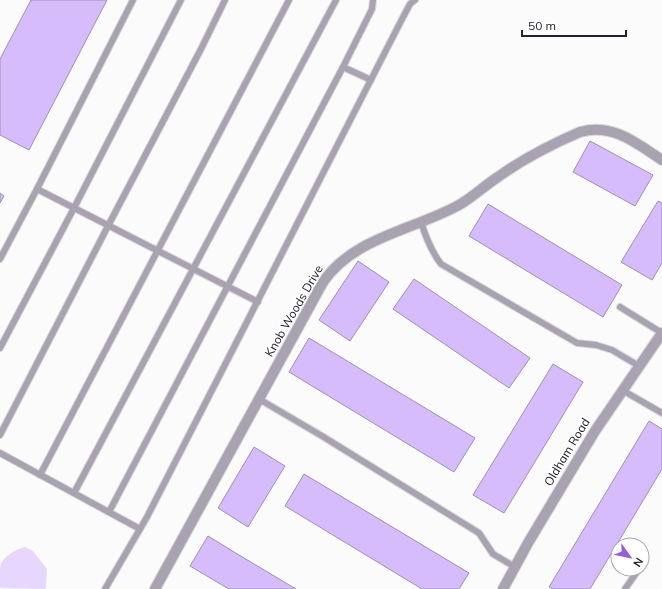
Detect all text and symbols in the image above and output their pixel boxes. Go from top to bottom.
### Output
scale bar [522,12,626,38]
text: 50 m [528,18,556,33]
street label: Knob Woods Drive [261,262,326,359]
street label: Oldham Road [540,415,593,488]
north arrow [610,537,650,577]
text: N [630,555,647,570]

